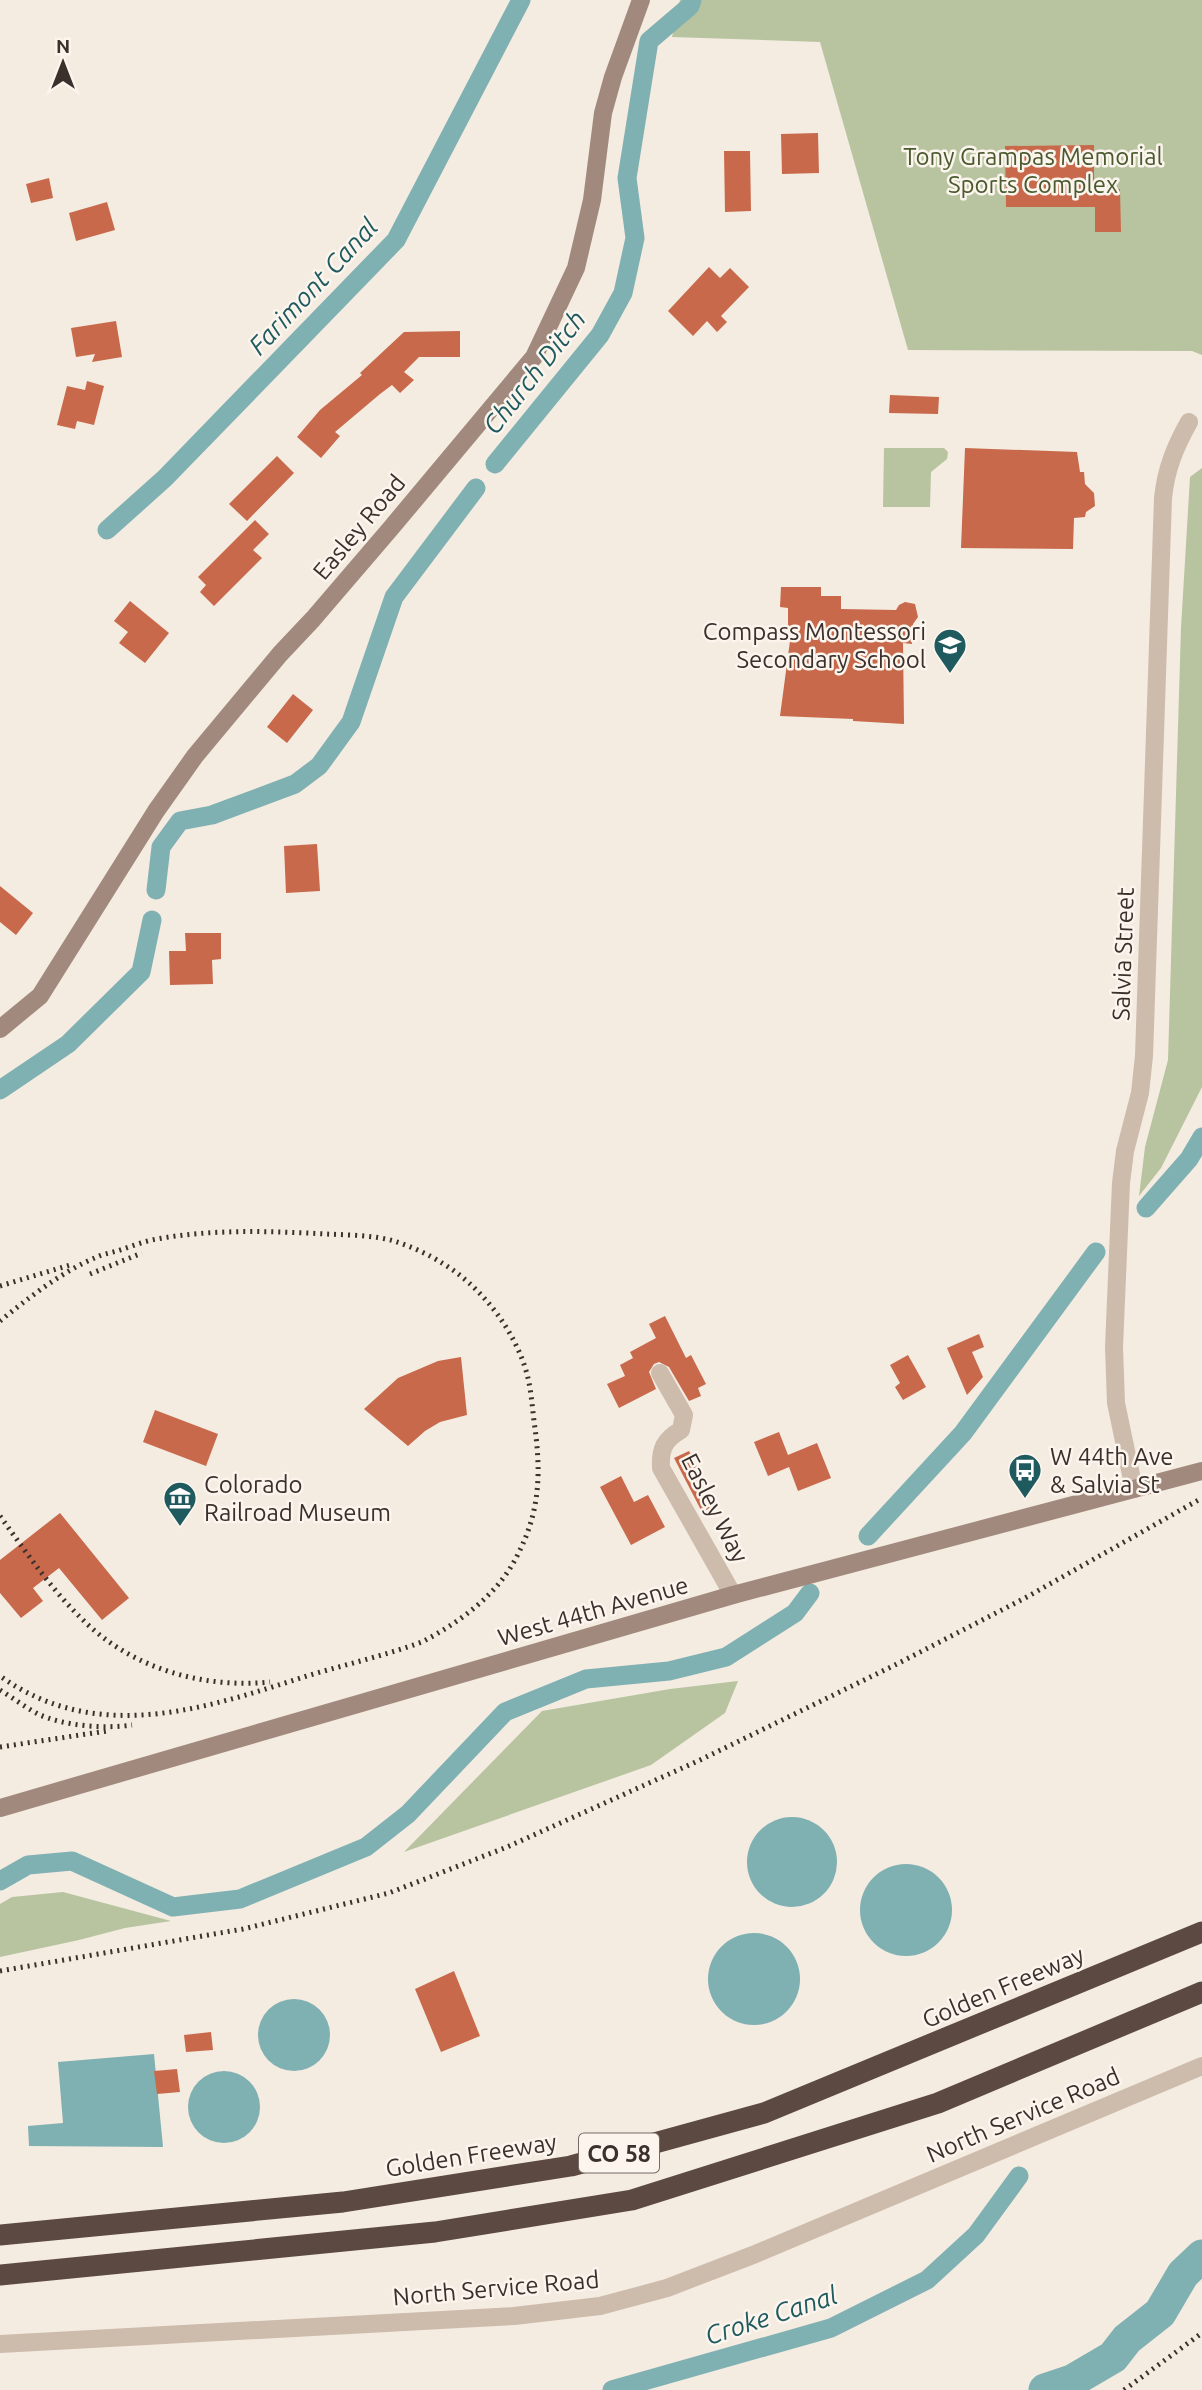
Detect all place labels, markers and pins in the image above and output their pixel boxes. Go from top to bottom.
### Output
place label: Compass Montessori Secondary School [703,618,926,673]
school or university icon: Compass Montessori Secondary School [931,626,969,675]
place label: W 44th Ave & Salvia St [1050,1443,1174,1498]
bus stop icon: W 44th Ave & Salvia St [1006,1451,1044,1500]
place label: Colorado Railroad Museum [204,1471,391,1526]
museum icon: Colorado Railroad Museum [161,1479,199,1528]

